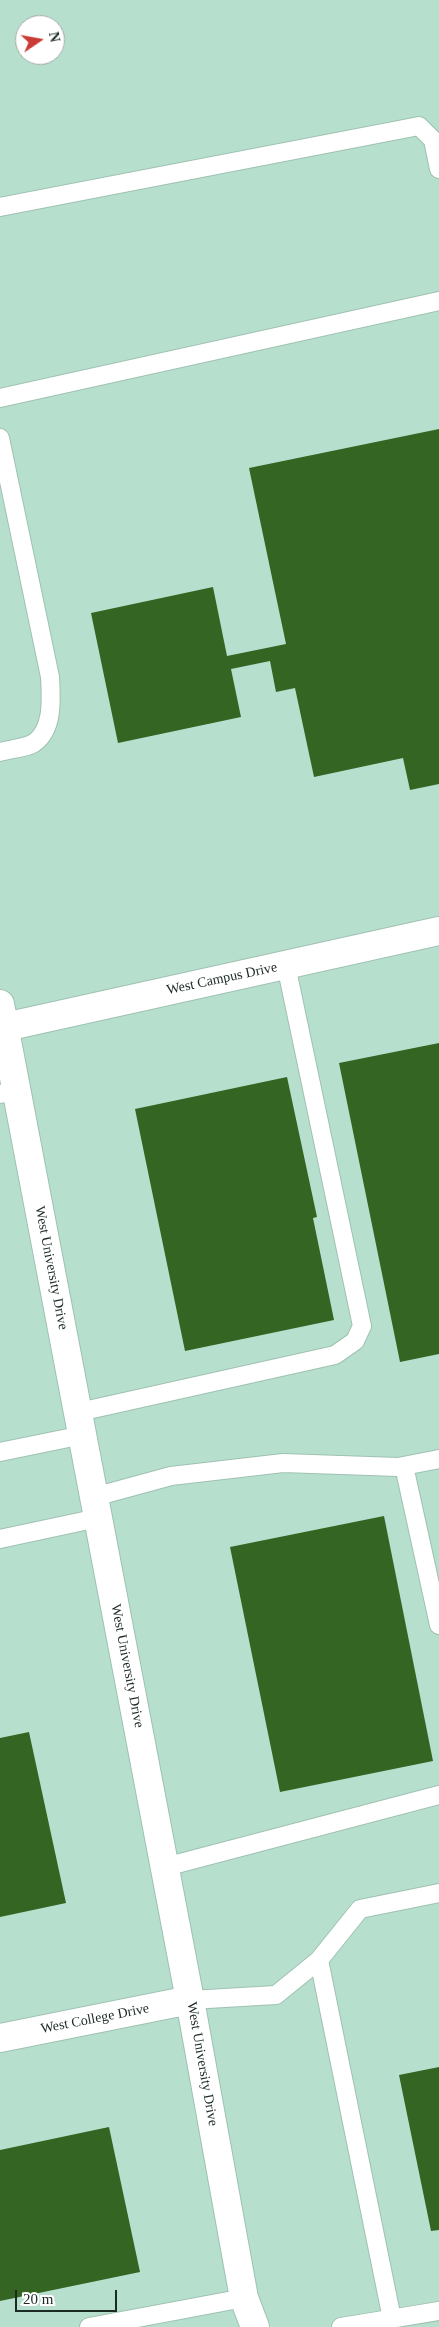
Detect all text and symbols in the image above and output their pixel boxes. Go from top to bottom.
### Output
north arrow [15,15,65,65]
text: N [46,30,63,43]
street label: West Campus Drive [165,959,279,999]
street label: West University Drive [31,1205,71,1331]
street label: West University Drive [107,1603,147,1729]
street label: West College Drive [39,2000,151,2038]
street label: West University Drive [183,2001,221,2127]
scale bar [18,2280,120,2312]
text: 20 m [23,2291,53,2307]

